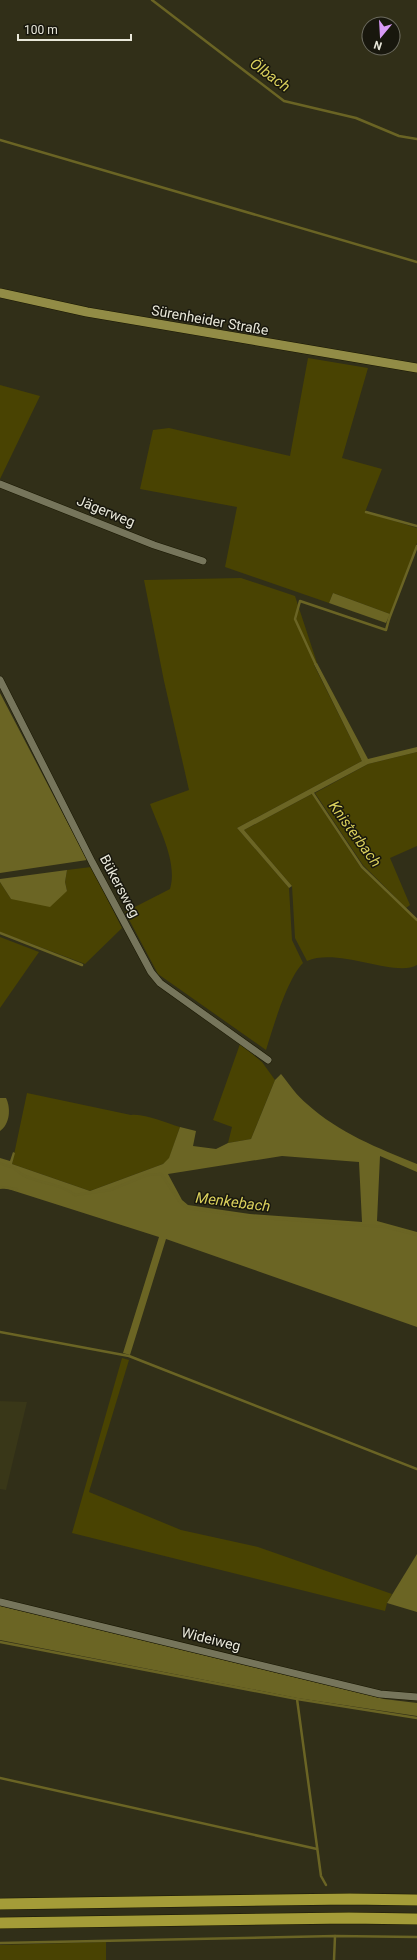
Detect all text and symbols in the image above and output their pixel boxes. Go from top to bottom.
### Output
scale bar [18,16,131,42]
north arrow [361,16,401,56]
text: 100 m [24,23,58,37]
text: N [372,38,384,52]
water label: Ölbach [246,54,294,96]
street label: Sürenheider Straße [150,302,270,338]
street label: Jägerweg [75,492,137,530]
water label: Knisterbach [325,797,385,871]
street label: Bükersweg [97,852,143,920]
water label: Menkebach [195,1188,271,1216]
street label: Wideiweg [180,1624,242,1654]

